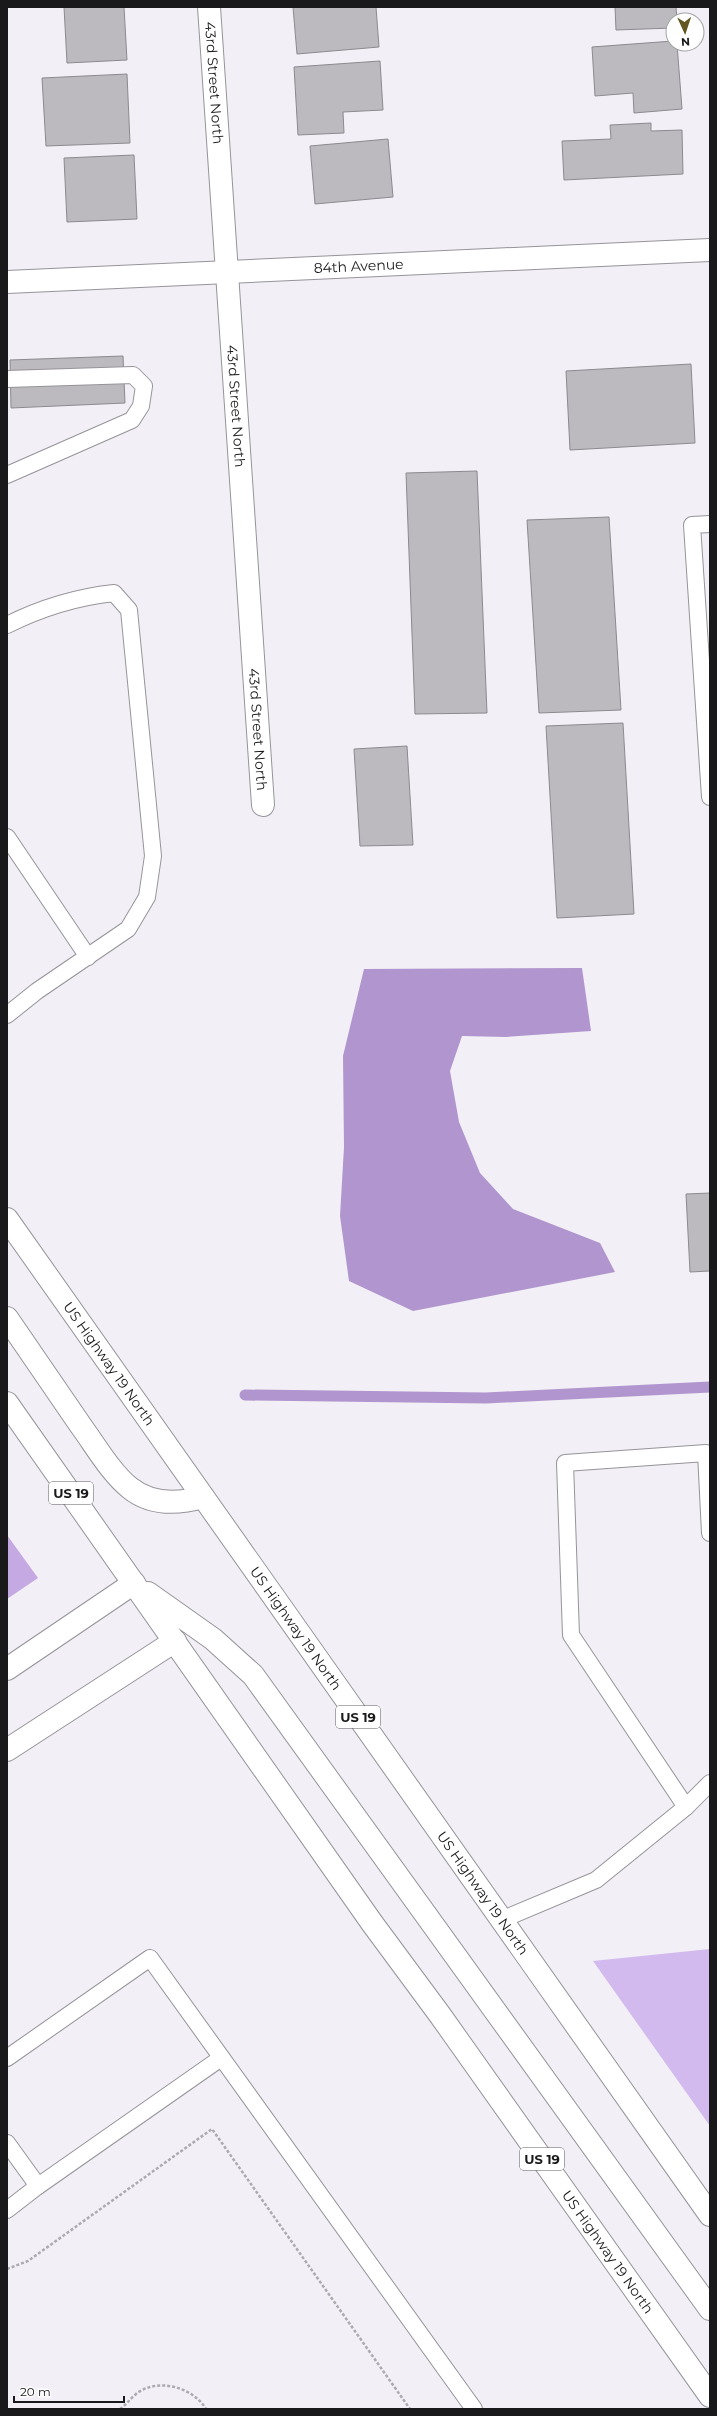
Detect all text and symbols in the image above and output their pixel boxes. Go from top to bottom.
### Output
north arrow [665,12,705,52]
street label: 43rd Street North [201,21,227,145]
text: N [681,35,690,49]
street label: 84th Avenue [313,255,404,277]
street label: 43rd Street North [223,344,249,468]
street label: 43rd Street North [245,667,271,791]
street label: US Highway 19 North [59,1298,159,1429]
road number: US 19 [49,1482,93,1504]
street label: US Highway 19 North [246,1563,346,1694]
road number: US 19 [336,1706,380,1728]
street label: US Highway 19 North [433,1828,533,1958]
road number: US 19 [520,2148,564,2170]
street label: US Highway 19 North [558,2187,658,2317]
scale bar [14,2378,124,2404]
text: 20 m [20,2384,51,2399]

